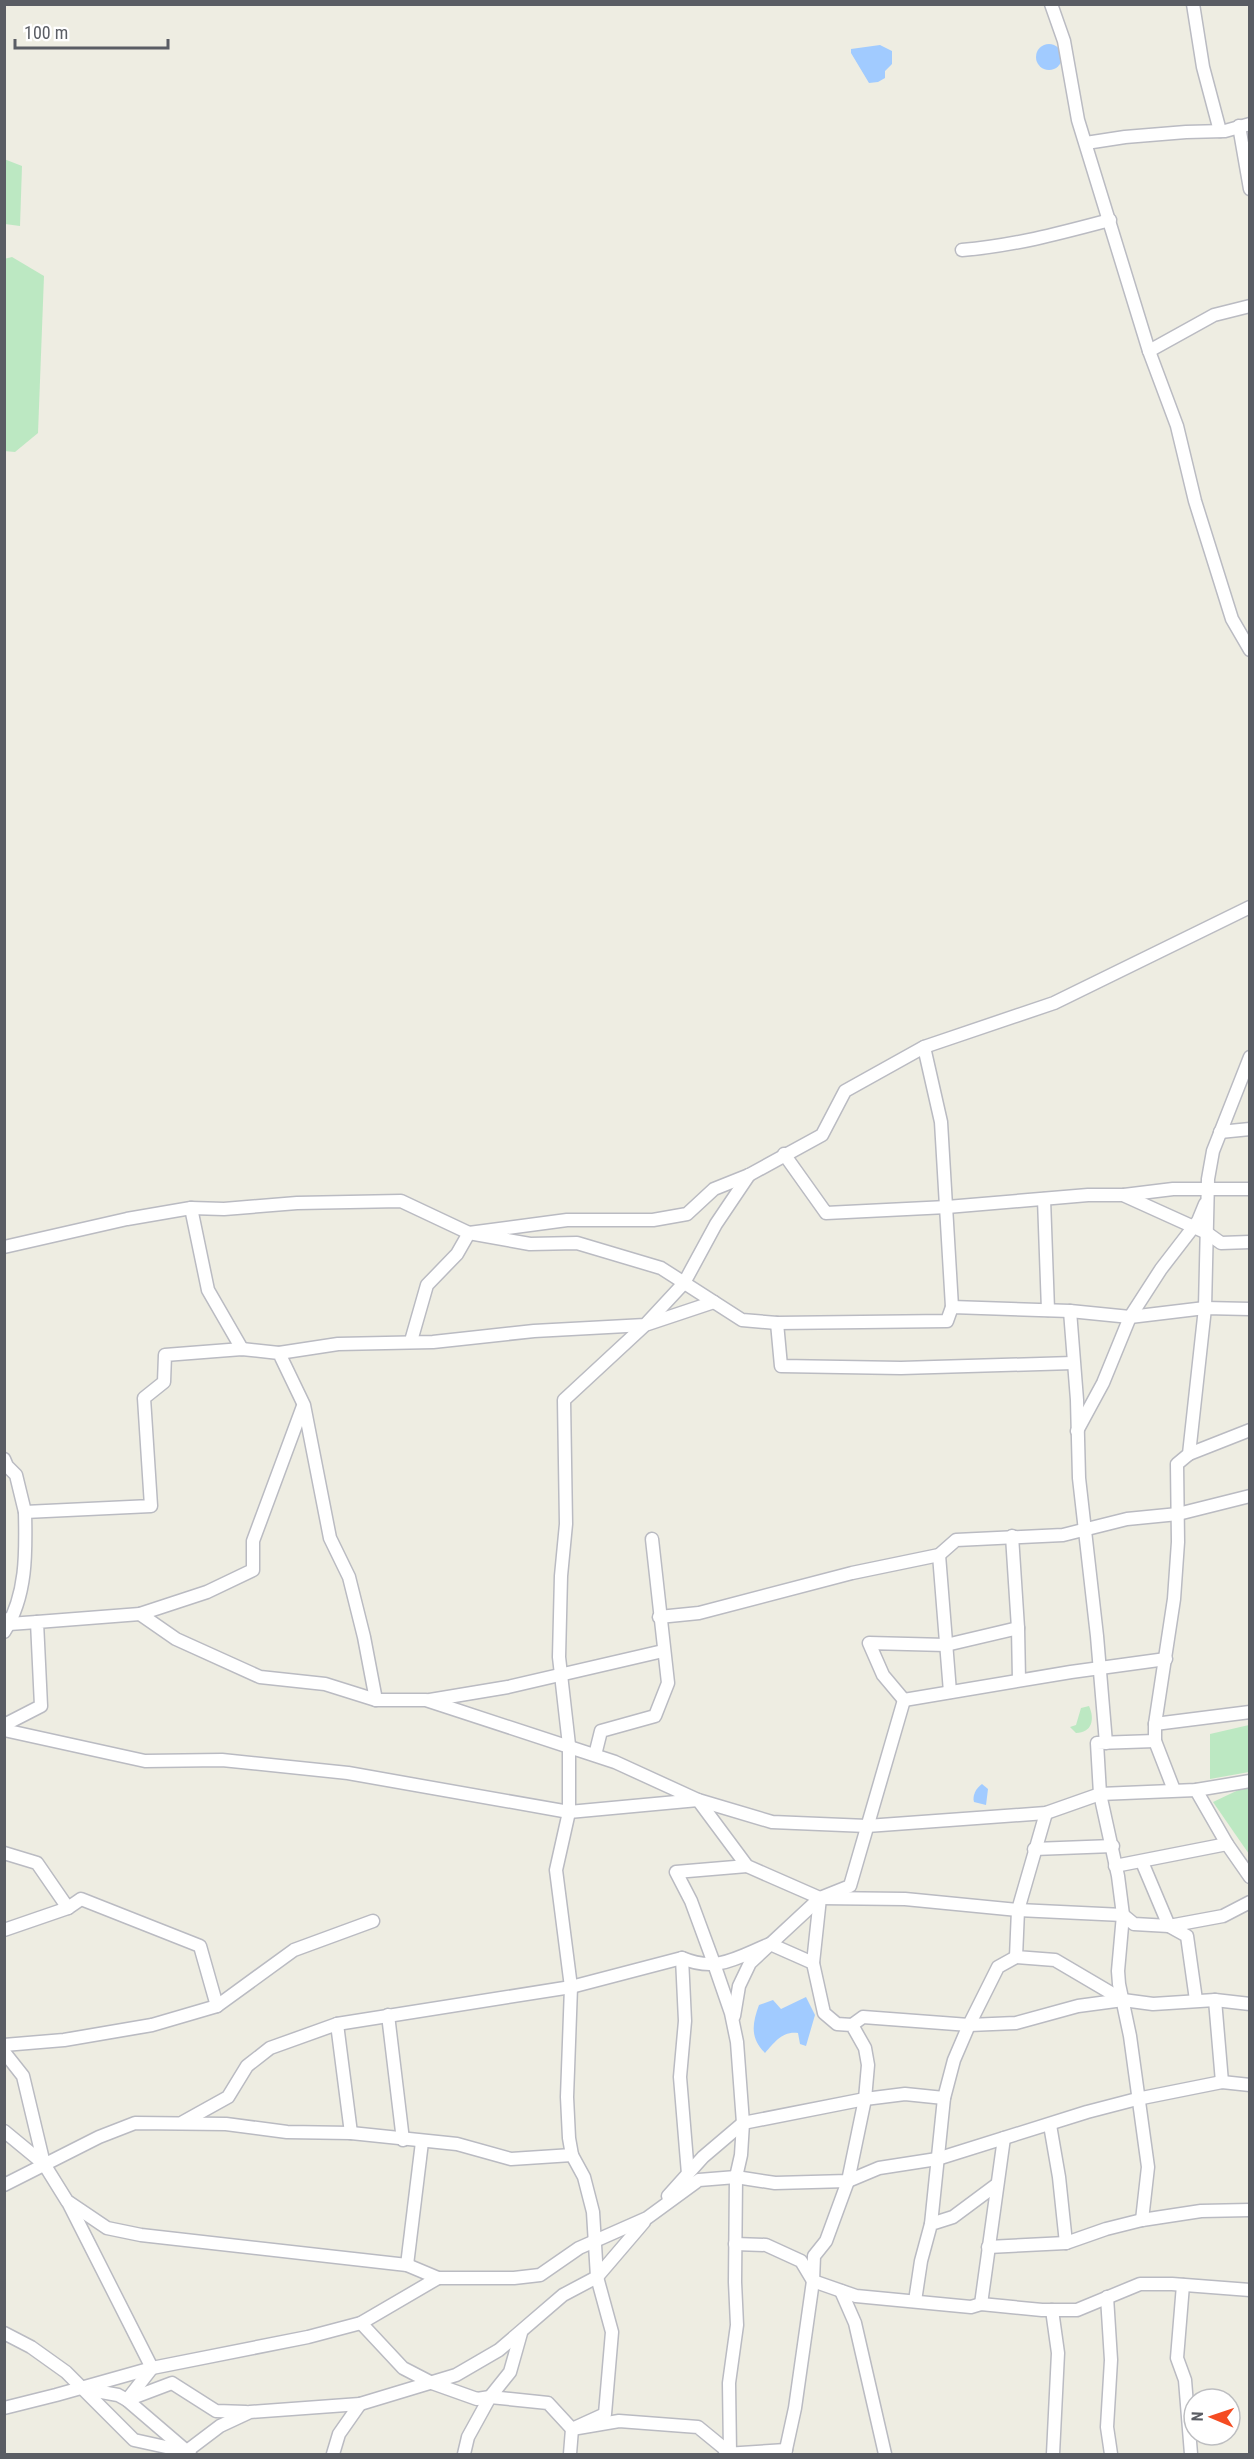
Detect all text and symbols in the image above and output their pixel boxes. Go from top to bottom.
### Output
scale bar [15,12,168,50]
text: 100 m [24,22,68,43]
north arrow [1182,2387,1242,2447]
text: N [1188,2411,1207,2422]

